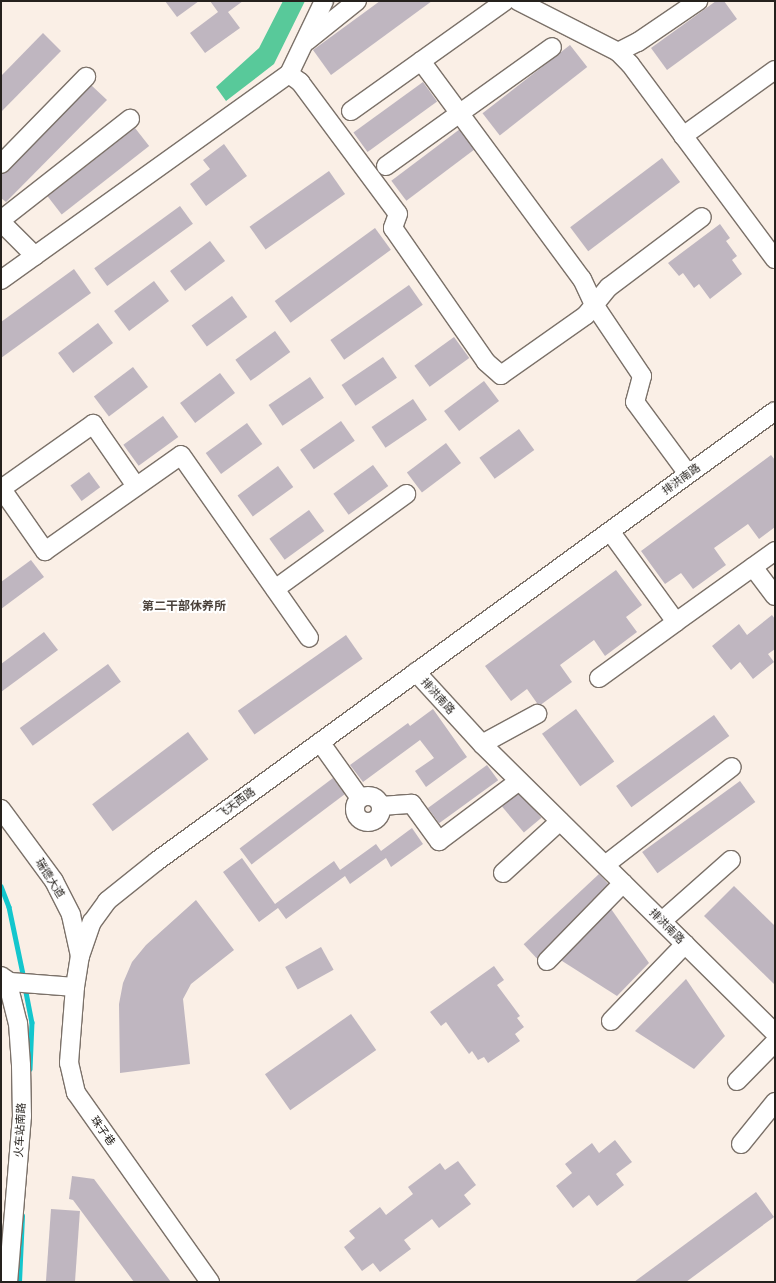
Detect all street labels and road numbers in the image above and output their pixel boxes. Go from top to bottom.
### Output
street label: 排洪南路 [659,461,703,497]
street label: 排洪南路 [418,675,458,717]
street label: 飞天西路 [214,785,258,821]
street label: 瑞德大道 [33,856,67,900]
street label: 排洪南路 [647,906,687,946]
street label: 火车站南路 [12,1102,28,1158]
street label: 珠子巷 [88,1114,118,1148]

